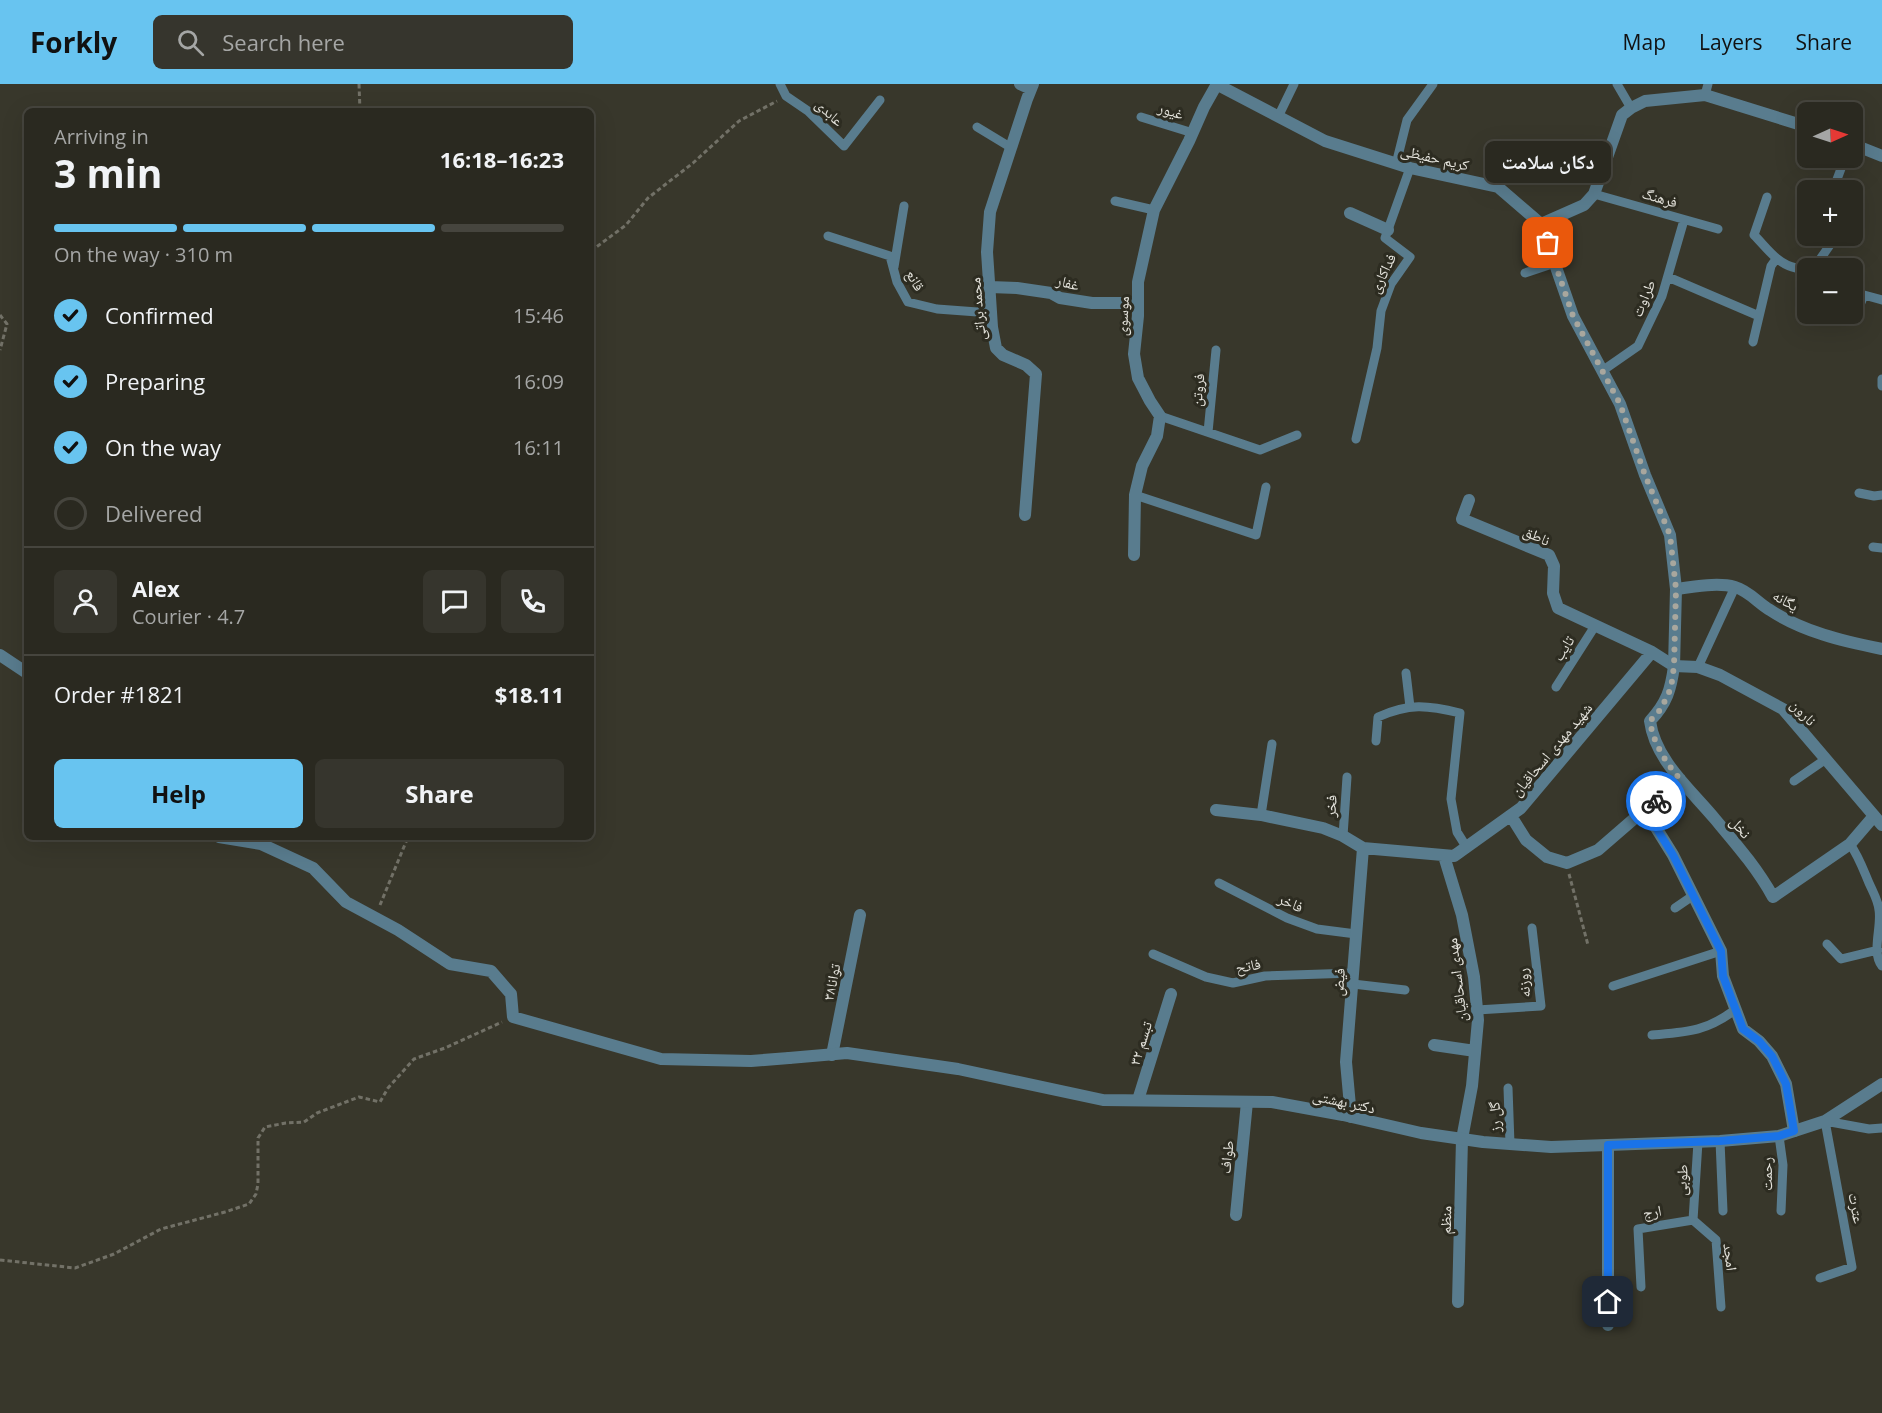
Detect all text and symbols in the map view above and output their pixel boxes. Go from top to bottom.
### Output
search box [153,15,573,69]
text: Forkly [30,23,117,61]
icon: search [174,26,207,59]
text: Search here [222,27,345,57]
text: Map [1623,28,1666,56]
text: Layers [1699,28,1763,56]
text: Share [1796,28,1852,56]
street label: عابدی [811,94,849,131]
street label: غیور [1155,96,1187,123]
north arrow [1797,102,1863,168]
map controls [1797,102,1863,324]
text: Arriving in [54,123,149,150]
street label: کریم حفیظی [1399,139,1471,176]
callout: دکان سلامت [1485,141,1611,183]
text: 16:18–16:23 [440,144,564,174]
text: 3 min [54,146,162,199]
text: دکان سلامت [1501,148,1595,175]
button: + [1797,180,1863,246]
street label: فرهنگ [1640,182,1680,212]
pin [1522,217,1573,268]
icon: bag [1531,226,1564,259]
text: On the way · 310 m [54,241,233,268]
street label: فداکاری [1364,250,1401,297]
button: − [1797,258,1863,324]
street label: قانع [901,266,930,295]
street label: غفار [1053,269,1082,295]
street label: محمد براتی [964,276,991,341]
street label: طراوت [1626,276,1660,319]
street label: موسوی [1111,295,1134,337]
icon: check [54,299,87,332]
text: Confirmed [105,300,214,330]
text: 15:46 [513,302,564,329]
icon: check [54,365,87,398]
text: Preparing [105,366,205,396]
text: 16:09 [513,368,564,395]
street label: فروتن [1186,373,1209,408]
icon: check [54,431,87,464]
text: On the way [105,432,221,462]
text: 16:11 [513,434,564,461]
text: Delivered [105,498,203,528]
street label: ناطق [1520,520,1554,551]
button: person [54,570,117,633]
button: chat [423,570,486,633]
button: phone [501,570,564,633]
text: Alex [132,573,180,603]
street label: یگانه [1769,585,1803,616]
text: Courier · 4.7 [132,603,245,630]
street label: تایب [1548,631,1579,664]
text: Order #1821 [54,679,185,709]
text: $18.11 [495,679,564,709]
street label: نارون [1786,694,1821,730]
street label: شهید مهدی اسحاقیان [1506,698,1597,801]
button: Help [54,759,303,828]
button: Share [315,759,564,828]
courier [1626,771,1686,831]
icon: bike [1640,785,1673,818]
street label: فخر [1319,794,1341,819]
street label: نخل [1725,812,1756,843]
street label: فاخر [1274,887,1307,916]
street label: مهدی اسحاقیان [1441,937,1472,1023]
street label: فاتح [1234,953,1262,978]
street label: توانا۳۸ [818,961,844,1002]
street label: فیض [1327,967,1350,997]
street label: روزنه [1511,967,1534,999]
street label: تبسم ۳۲ [1124,1018,1157,1068]
street label: دکتر بهشتی [1311,1085,1377,1118]
street label: گل رز [1483,1101,1506,1134]
street label: طواف [1214,1139,1238,1175]
street label: رحمت [1756,1157,1776,1191]
street label: طوبی [1670,1164,1693,1196]
street label: عترت [1844,1191,1870,1225]
street label: ارج [1641,1200,1663,1223]
street label: منظم [1435,1205,1456,1234]
street label: امجد [1719,1242,1743,1272]
pin [1582,1276,1633,1327]
icon: home [1591,1285,1624,1318]

